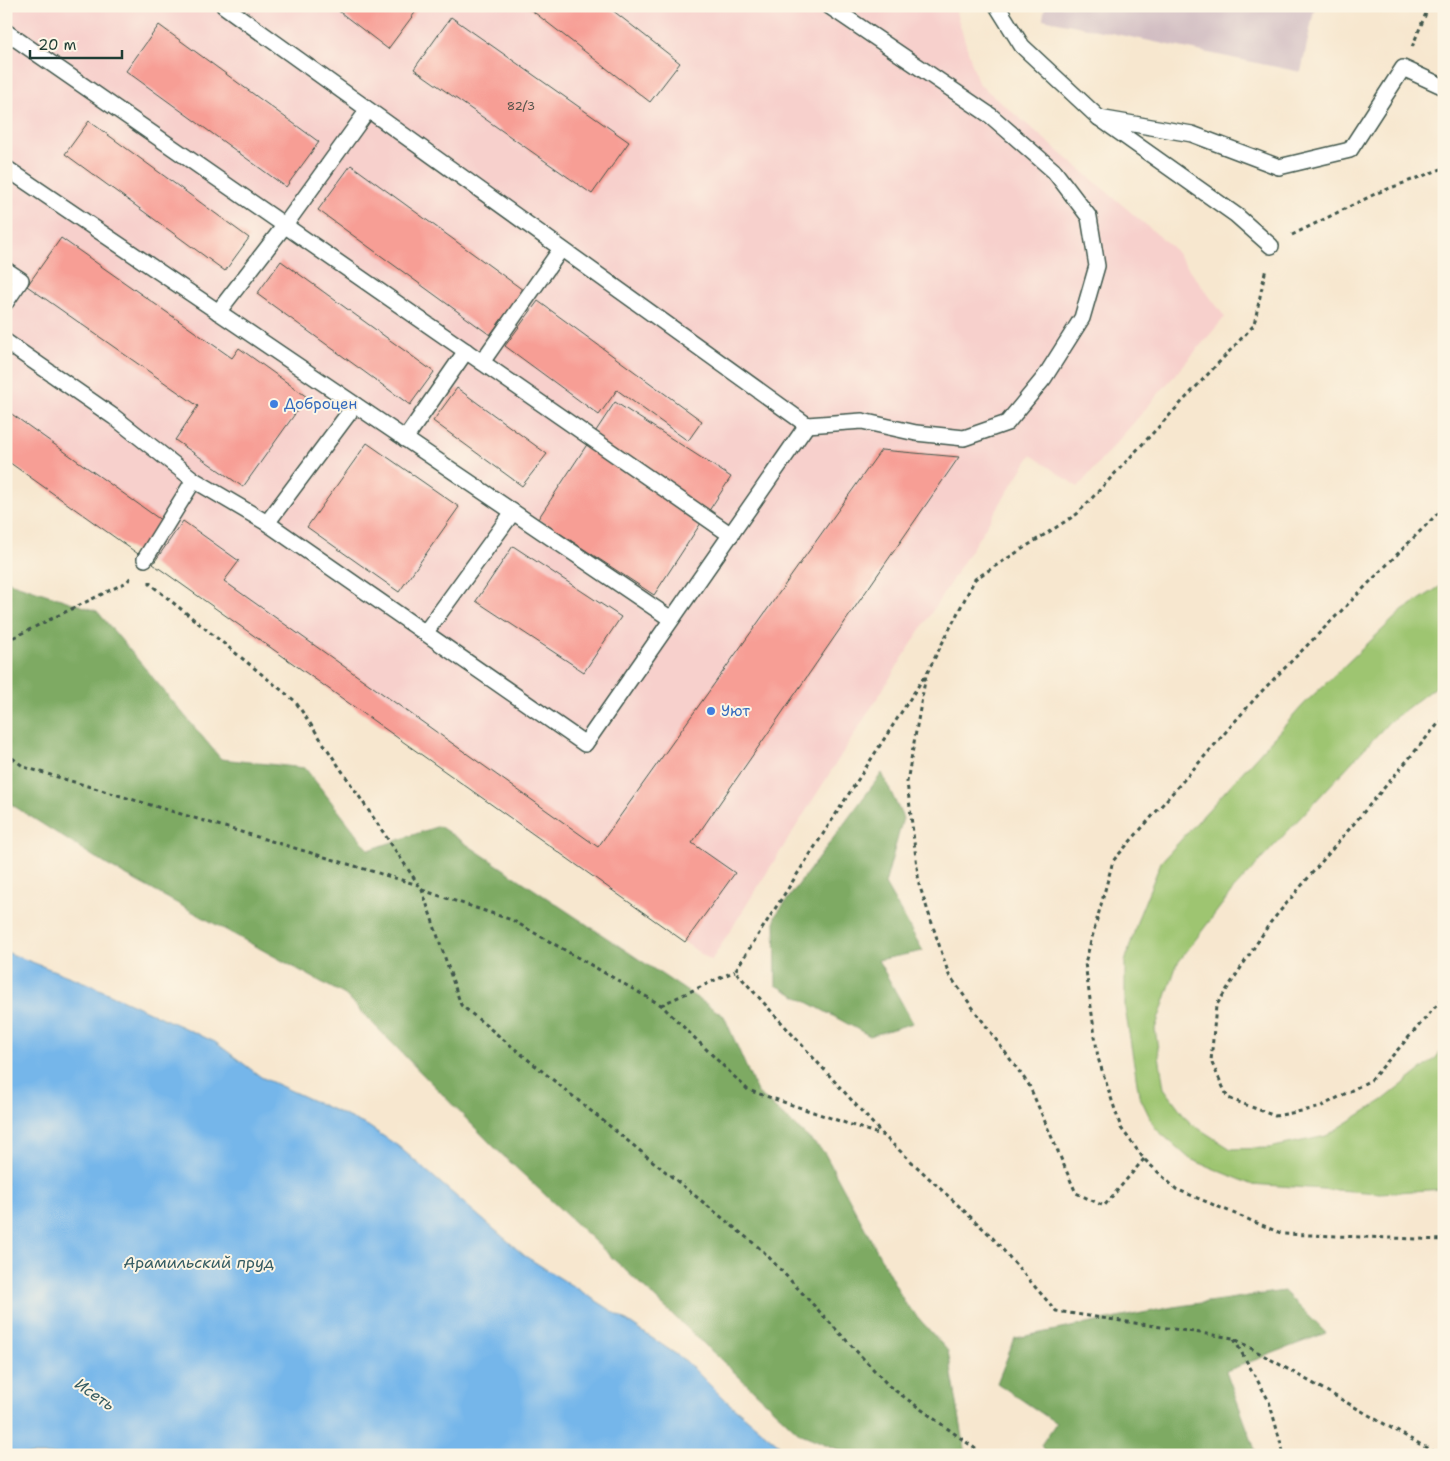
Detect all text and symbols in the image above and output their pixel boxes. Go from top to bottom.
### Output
scale bar [30,28,122,60]
text: 20 m [38,35,77,55]
house number: 82/3 [507,98,535,114]
place label: Доброцен [284,394,357,414]
marker: Доброцен [268,398,280,410]
place label: Уют [721,701,750,721]
marker: Уют [705,705,717,717]
water label: Арамильский пруд [124,1252,274,1273]
water label: Исеть [71,1373,119,1416]

